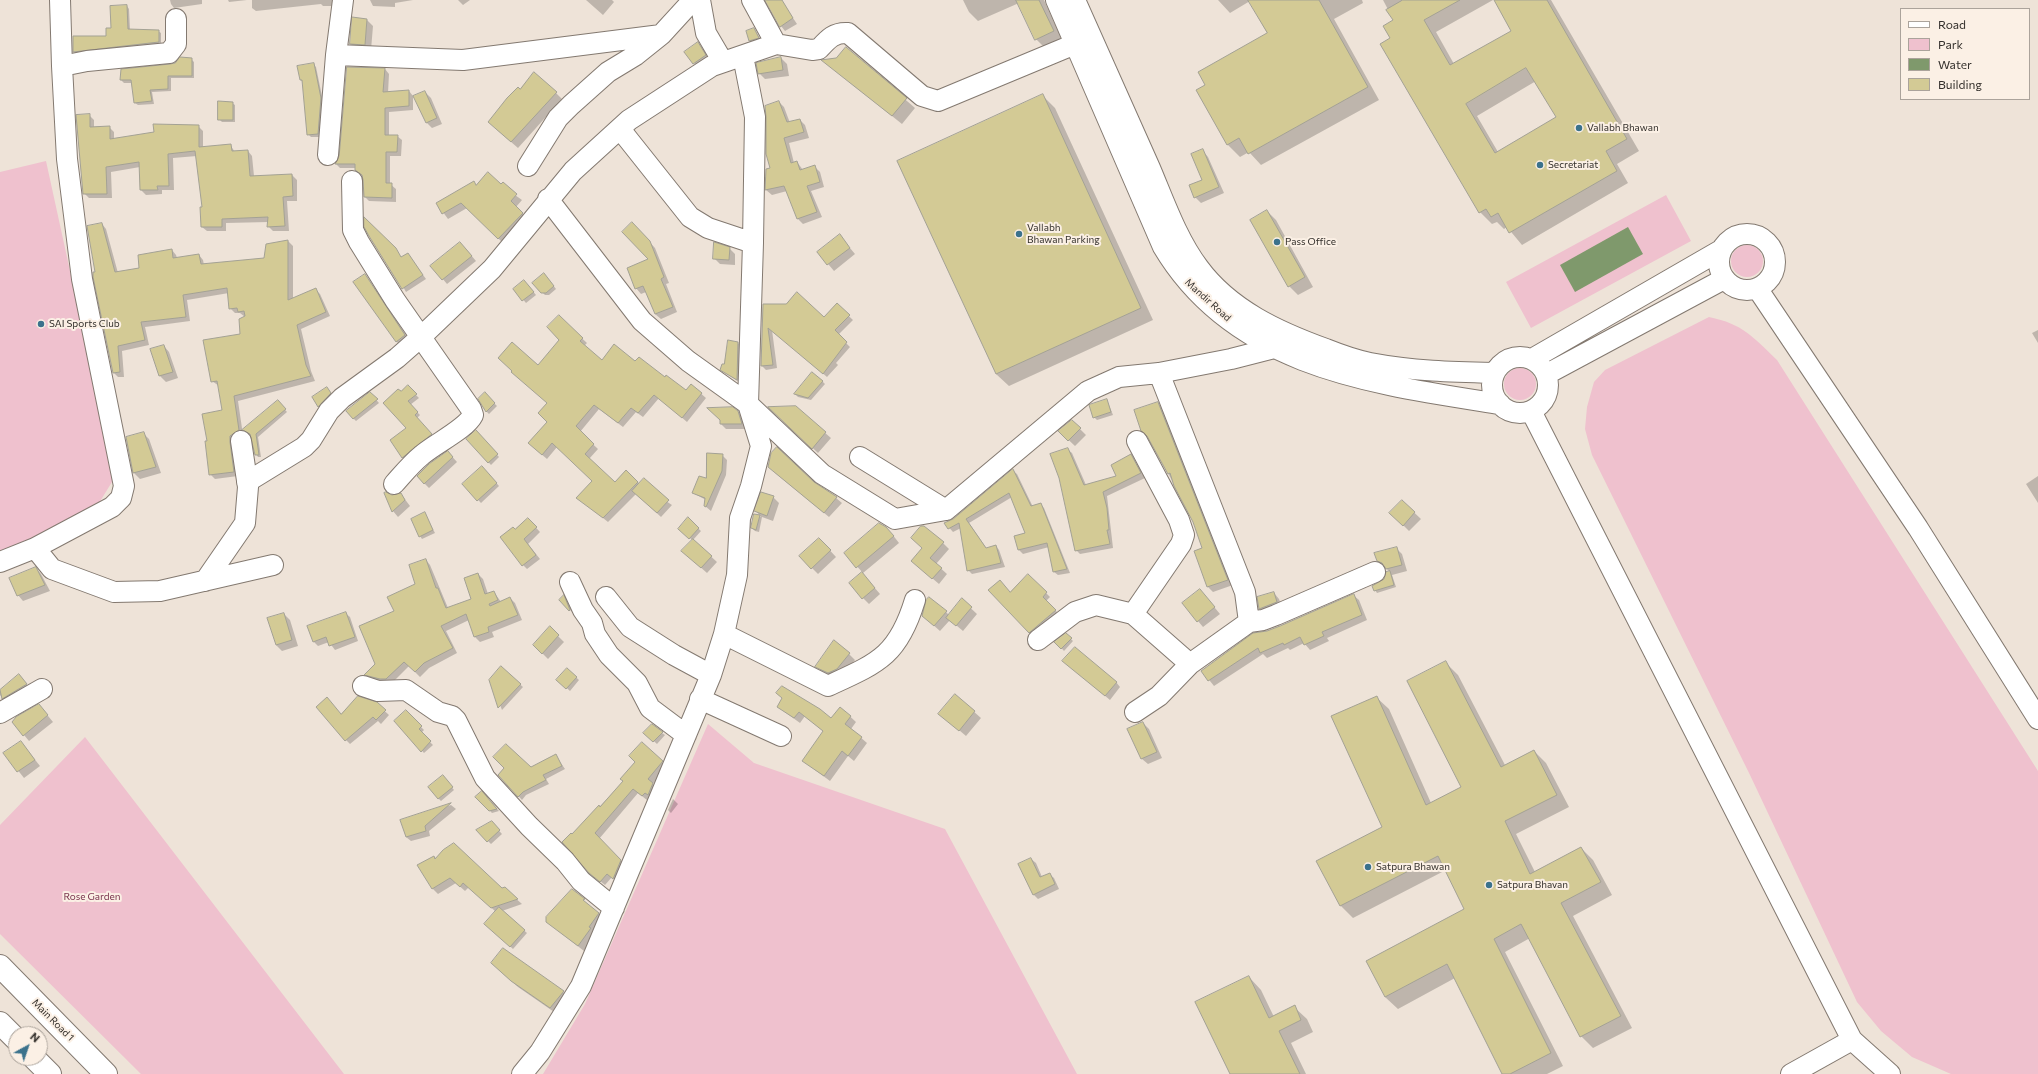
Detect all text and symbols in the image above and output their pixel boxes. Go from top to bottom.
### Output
legend [1900,8,2030,100]
text: Road [1938,17,1966,31]
text: Park [1938,37,1963,51]
text: Water [1938,57,1972,71]
text: Building [1938,77,1982,91]
place label: Vallabh Bhawan [1587,122,1659,134]
marker: Vallabh Bhawan [1574,123,1584,133]
place label: Secretariat [1548,159,1598,171]
marker: Secretariat [1535,160,1545,170]
place label: Vallabh Bhawan Parking [1027,222,1100,246]
marker: Vallabh Bhawan Parking [1014,229,1024,239]
place label: Pass Office [1285,236,1336,248]
marker: Pass Office [1272,237,1282,247]
street label: Mandir Road [1182,276,1234,324]
place label: SAI Sports Club [49,318,120,330]
marker: SAI Sports Club [36,319,46,329]
place label: Satpura Bhawan [1376,861,1450,873]
marker: Satpura Bhawan [1363,862,1373,872]
place label: Satpura Bhavan [1497,879,1568,891]
marker: Satpura Bhavan [1484,880,1494,890]
park label: Rose Garden [63,891,121,903]
street label: Main Road 1 [30,997,76,1043]
north arrow [8,1026,48,1066]
text: N [28,1030,43,1045]

